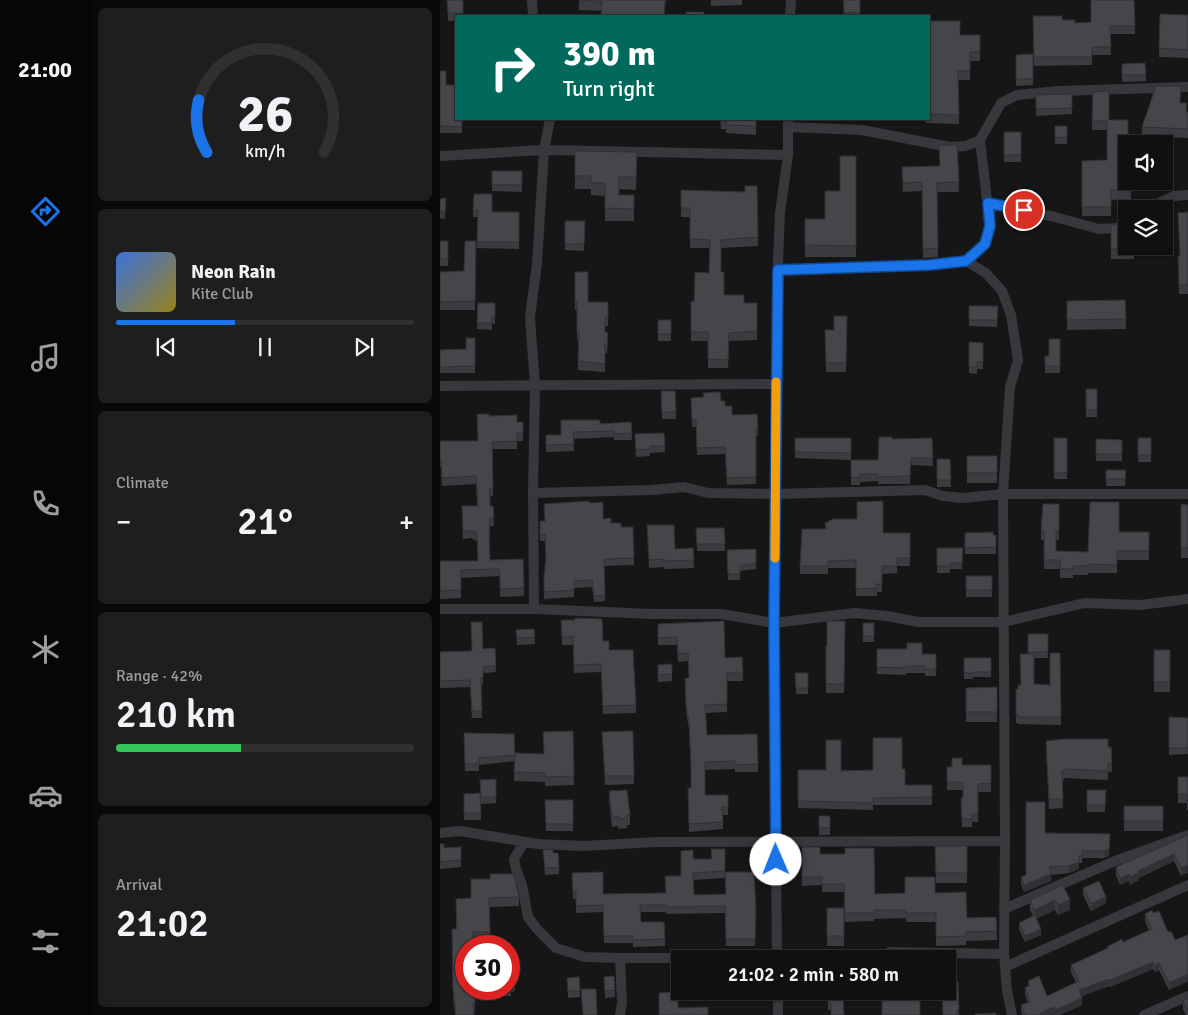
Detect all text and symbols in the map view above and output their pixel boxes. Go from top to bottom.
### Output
text: 390 m [563,32,656,75]
icon: right [480,35,545,100]
text: 21:00 [18,56,72,83]
text: Turn right [563,75,655,102]
text: 26 [237,82,293,146]
map controls [1118,135,1173,255]
button: sound [1118,135,1173,190]
text: km/h [245,140,285,162]
pin [1003,189,1045,231]
icon: directions [28,194,63,229]
icon: arrive [1010,196,1038,224]
button: layers [1118,200,1173,255]
text: Neon Rain [191,260,276,284]
text: Kite Club [191,284,253,304]
icon: previous [152,333,180,361]
icon: pause [251,333,279,361]
icon: next [350,333,378,361]
icon: music [28,340,63,375]
text: Climate [116,473,169,493]
icon: phone [28,486,63,521]
text: 21° [237,498,293,545]
text: − [116,505,131,539]
text: + [399,505,414,539]
icon: climate [28,632,63,667]
text: Range · 42% [116,666,202,686]
text: 210 km [116,691,236,738]
icon: car [28,778,63,813]
position arrow [749,833,801,885]
text: Arrival [116,875,162,895]
text: 21:02 [116,900,209,947]
icon: filters [28,924,63,959]
speed limit sign: 30 [455,935,520,1000]
text: 21:02 · 2 min · 580 m [728,963,899,987]

